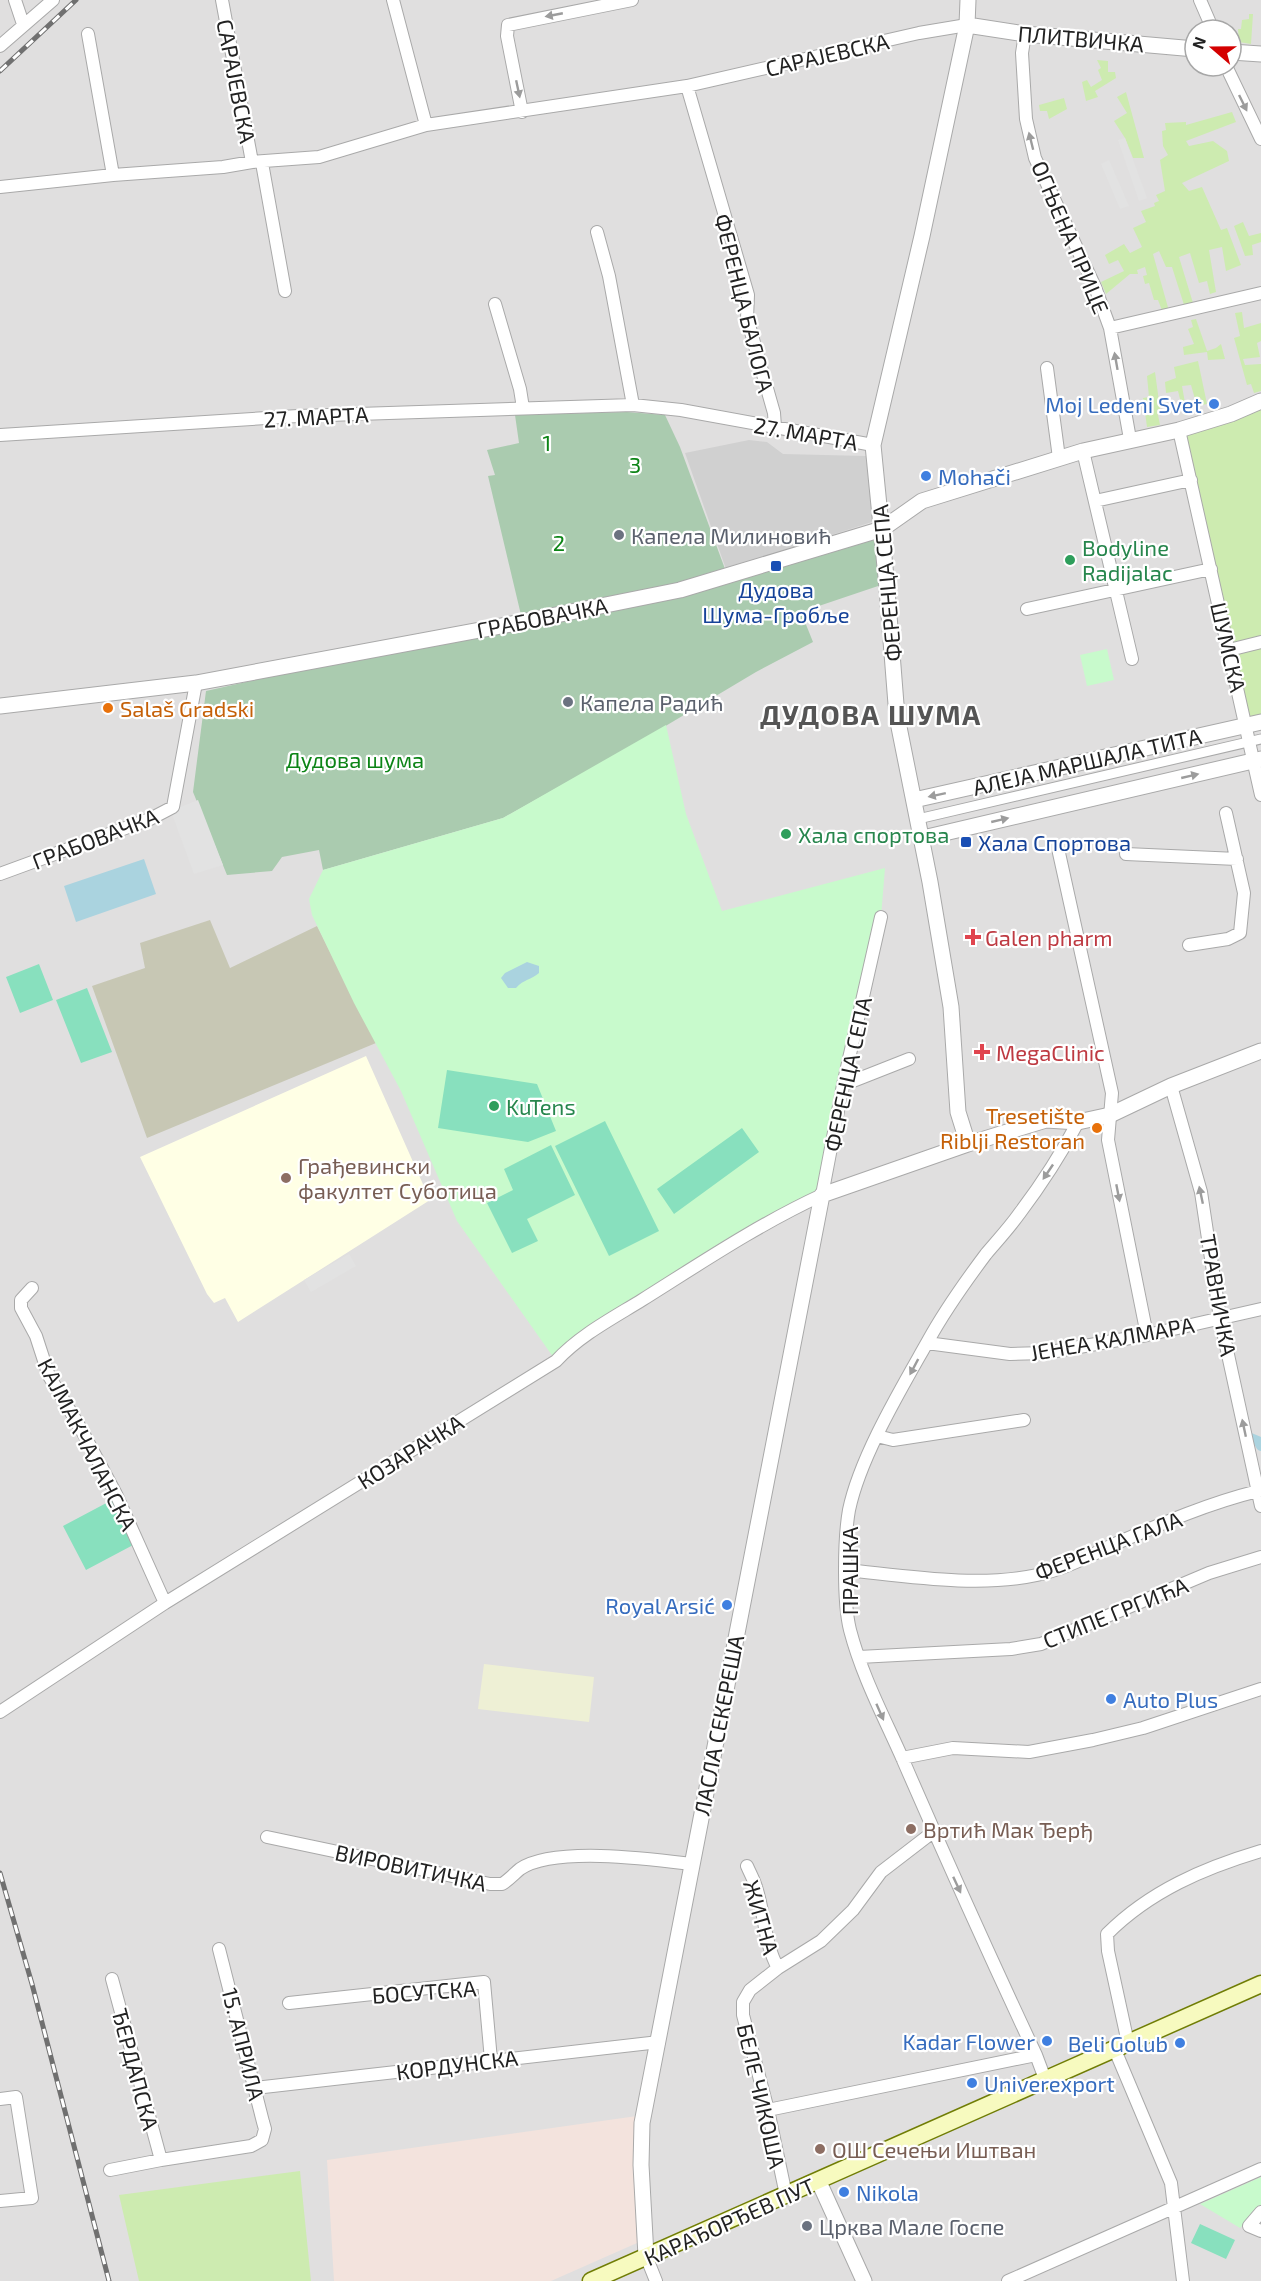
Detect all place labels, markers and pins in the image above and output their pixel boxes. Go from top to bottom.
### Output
place label: Moj Ledeni Svet [1045,391,1202,418]
marker: Moj Ledeni Svet [1207,397,1221,411]
place label: Mohači [938,463,1011,489]
marker: Mohači [919,469,933,483]
place label: Капела Милиновић [631,522,831,548]
marker: Капела Милиновић [612,528,626,542]
place label: Bodyline Radijalac [1082,534,1173,586]
marker: Bodyline Radijalac [1063,553,1077,567]
marker: Дудова Шума-Гробље [769,559,783,573]
place label: Дудова Шума-Гробље [702,576,850,628]
place label: Капела Радић [580,689,723,715]
place label: Salaš Gradski [120,695,254,721]
marker: Капела Радић [561,695,575,709]
marker: Salaš Gradski [101,701,115,715]
place label: Хала спортова [798,821,949,847]
marker: Хала спортова [779,827,793,841]
place label: Хала Спортова [978,829,1131,855]
marker: Хала Спортова [959,835,973,849]
place label: Galen pharm [985,924,1113,950]
marker: Galen pharm [966,930,980,944]
place label: MegaClinic [996,1039,1105,1065]
marker: MegaClinic [973,1043,991,1061]
place label: KuTens [506,1093,576,1119]
marker: KuTens [487,1099,501,1113]
place label: Tresetište Riblji Restoran [940,1102,1085,1154]
marker: Tresetište Riblji Restoran [1090,1121,1104,1135]
place label: Грађевински факултет Суботица [298,1152,497,1204]
marker: Грађевински факултет Суботица [279,1171,293,1185]
place label: Royal Arsić [605,1592,715,1618]
marker: Royal Arsić [720,1598,734,1612]
place label: Auto Plus [1123,1686,1218,1712]
marker: Auto Plus [1104,1692,1118,1706]
place label: Вртић Мак Ђерђ [923,1816,1093,1843]
marker: Вртић Мак Ђерђ [904,1822,918,1836]
place label: Kadar Flower [902,2028,1035,2054]
place label: Beli Golub [1068,2030,1168,2056]
marker: Kadar Flower [1040,2034,1054,2048]
marker: Beli Golub [1173,2036,1187,2050]
place label: Univerexport [984,2070,1115,2096]
marker: Univerexport [965,2076,979,2090]
place label: ОШ Сечењи Иштван [832,2136,1036,2162]
marker: ОШ Сечењи Иштван [813,2142,827,2156]
place label: Nikola [856,2179,919,2205]
marker: Nikola [837,2185,851,2199]
place label: Црква Мале Госпе [819,2213,1005,2239]
marker: Црква Мале Госпе [800,2219,814,2233]

